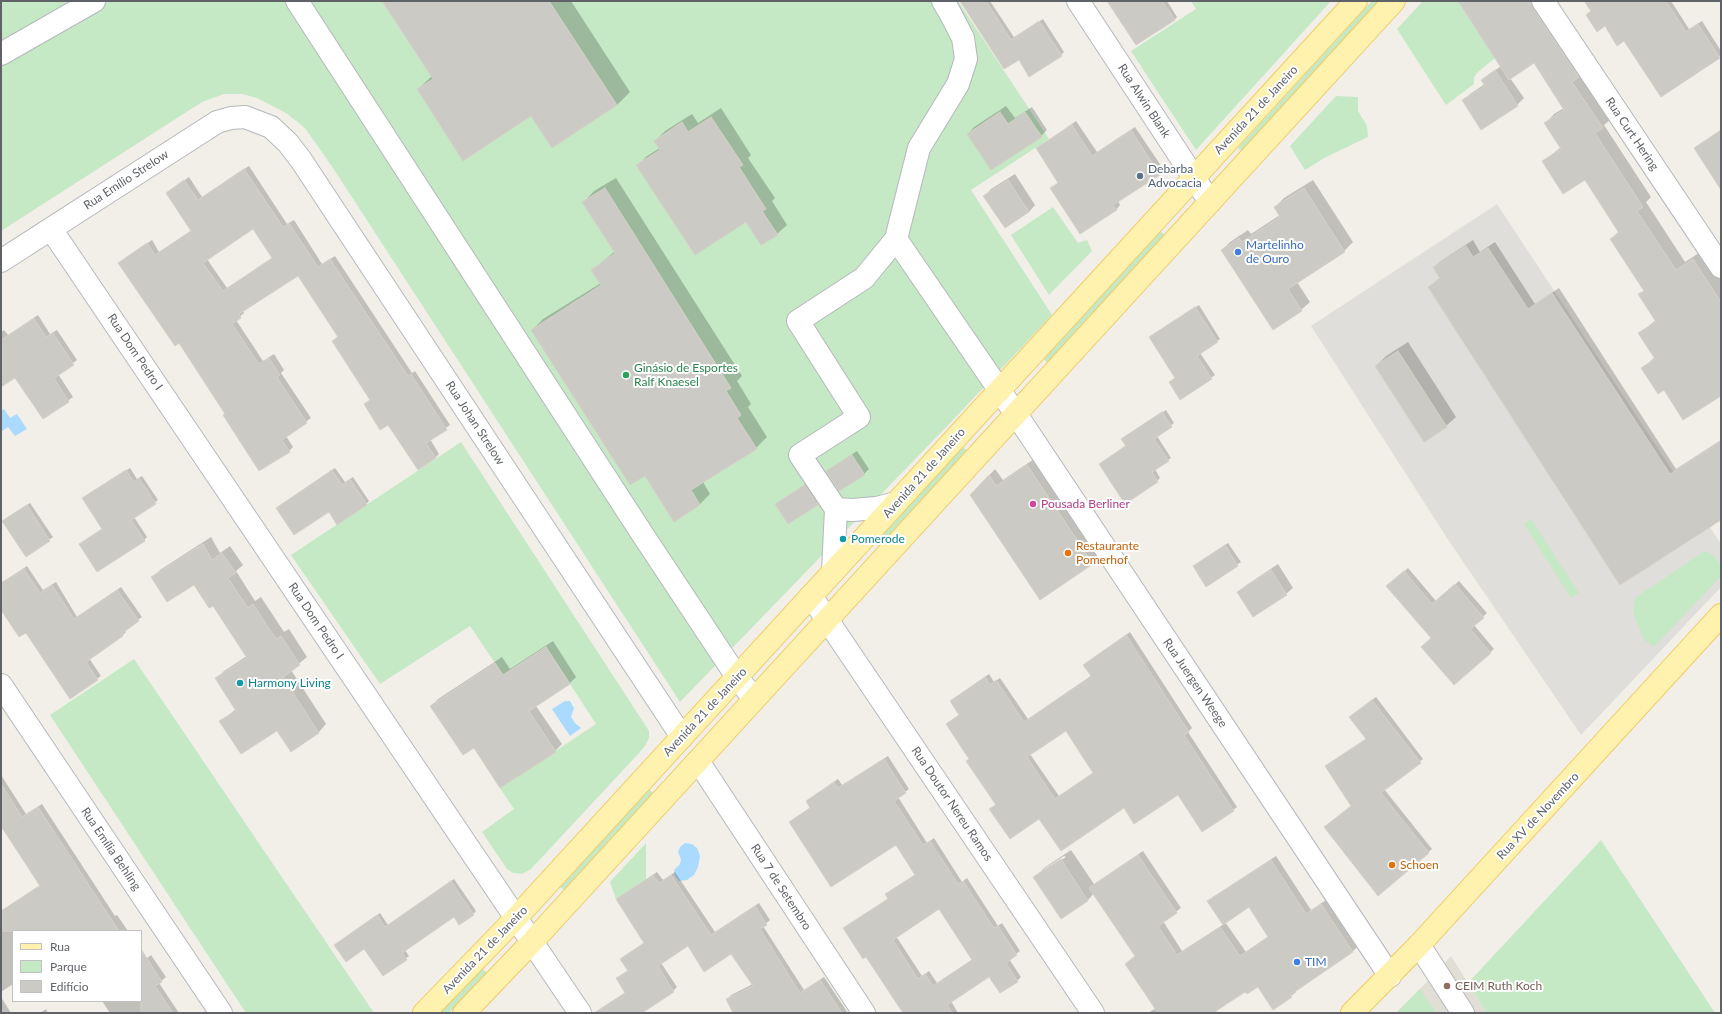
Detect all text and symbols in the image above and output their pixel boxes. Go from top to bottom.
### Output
street label: Rua Alwin Blank [1115,61,1173,141]
street label: Avenida 21 de Janeiro [1211,63,1301,157]
street label: Rua Curt Hering [1602,95,1662,173]
street label: Rua Emílio Strelow [81,147,171,213]
place label: Debarba Advocacia [1148,162,1202,190]
marker: Debarba Advocacia [1135,171,1145,181]
place label: Martelinho de Ouro [1246,238,1304,266]
marker: Martelinho de Ouro [1233,247,1243,257]
street label: Rua Dom Pedro I [104,311,166,393]
place label: Ginásio de Esportes Ralf Knaesel [634,361,738,389]
marker: Ginásio de Esportes Ralf Knaesel [621,370,631,380]
street label: Rua Johan Strelow [443,378,507,468]
street label: Avenida 21 de Janeiro [880,425,968,521]
place label: Pousada Berliner [1041,497,1130,511]
marker: Pousada Berliner [1028,499,1038,509]
place label: Pomerode [851,532,905,546]
marker: Pomerode [838,534,848,544]
place label: Restaurante Pomerhof [1076,539,1139,567]
marker: Restaurante Pomerhof [1063,548,1073,558]
street label: Rua Dom Pedro I [285,580,347,662]
street label: Rua Juergen Weege [1160,636,1230,730]
street label: Avenida 21 de Janeiro [660,665,750,759]
place label: Harmony Living [248,676,331,690]
marker: Harmony Living [235,678,245,688]
street label: Rua Doutor Nereu Ramos [908,744,996,864]
street label: Rua XV de Novembro [1494,770,1582,862]
street label: Rua Emília Behling [78,805,144,893]
street label: Rua 7 de Setembro [748,841,814,933]
place label: Schoen [1400,858,1439,872]
marker: Schoen [1387,860,1397,870]
street label: Avenida 21 de Janeiro [440,903,530,997]
legend [12,930,142,1002]
text: Rua [50,939,70,954]
place label: TIM [1305,955,1327,969]
marker: TIM [1292,957,1302,967]
text: Parque [50,959,87,974]
text: Edifício [50,979,89,994]
place label: CEIM Ruth Koch [1455,979,1542,993]
marker: CEIM Ruth Koch [1442,981,1452,991]

